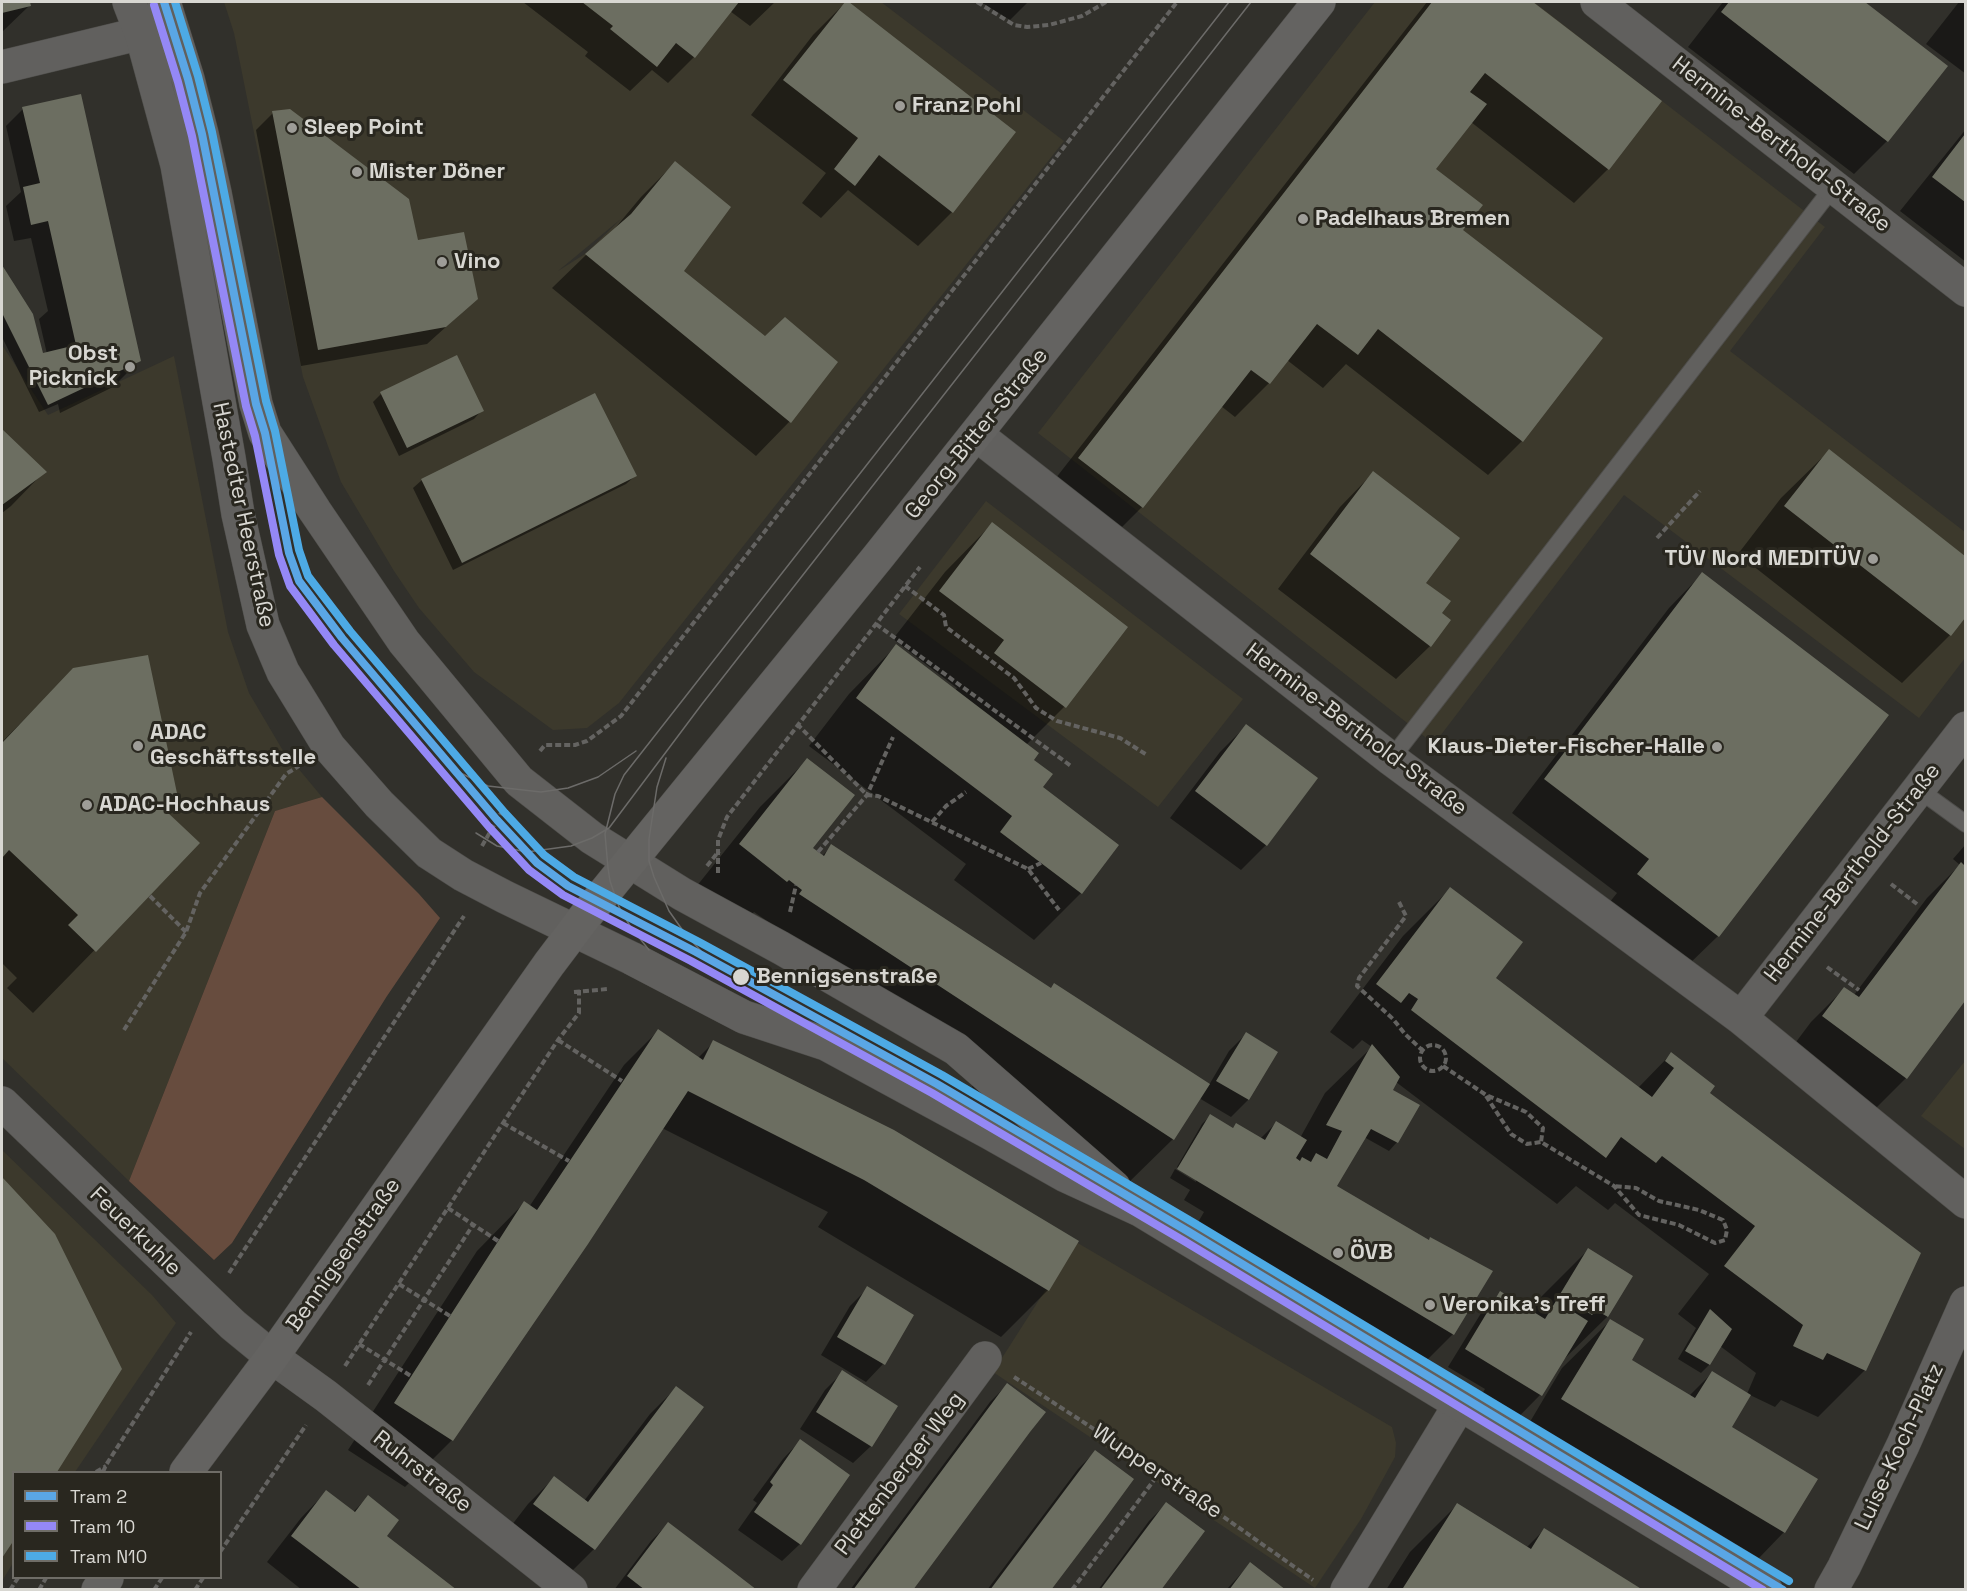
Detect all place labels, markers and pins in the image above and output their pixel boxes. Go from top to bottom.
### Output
place label: Franz Pohl [912,93,1021,119]
marker: Franz Pohl [893,99,907,113]
place label: Sleep Point [304,115,424,141]
marker: Sleep Point [285,121,299,135]
place label: Mister Döner [369,159,505,185]
marker: Mister Döner [350,165,364,179]
place label: Padelhaus Bremen [1315,206,1510,232]
marker: Padelhaus Bremen [1296,212,1310,226]
place label: Vino [454,249,500,275]
marker: Vino [435,255,449,269]
place label: Obst Picknick [29,341,118,392]
marker: Obst Picknick [123,360,137,374]
place label: TÜV Nord MEDITÜV [1665,546,1861,572]
marker: TÜV Nord MEDITÜV [1866,552,1880,566]
place label: ADAC Geschäftsstelle [150,720,316,772]
place label: Klaus-Dieter-Fischer-Halle [1427,734,1705,760]
marker: ADAC Geschäftsstelle [131,739,145,753]
marker: Klaus-Dieter-Fischer-Halle [1710,740,1724,754]
place label: ADAC-Hochhaus [99,792,270,818]
marker: ADAC-Hochhaus [80,798,94,812]
place label: Bennigsenstraße [756,964,938,990]
marker: Bennigsenstraße [731,967,751,987]
place label: ÖVB [1350,1240,1393,1266]
marker: ÖVB [1331,1246,1345,1260]
place label: Veronika's Treff [1442,1292,1605,1318]
marker: Veronika's Treff [1423,1298,1437,1312]

